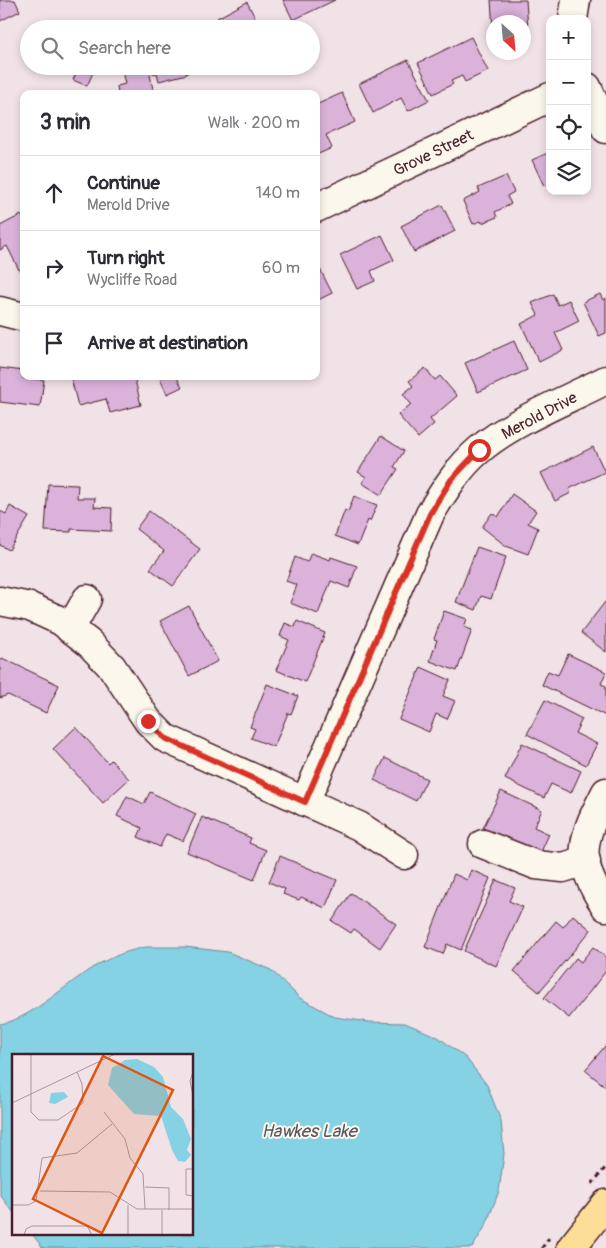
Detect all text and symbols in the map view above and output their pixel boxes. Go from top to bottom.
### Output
north arrow [486,15,531,60]
map controls [546,15,591,195]
button: + [546,15,591,60]
search box [20,20,320,75]
icon: search [38,34,66,62]
text: Search here [78,36,171,60]
button: − [546,60,591,105]
button: locate [546,105,591,150]
text: 3 min [40,109,90,136]
text: Walk · 200 m [208,113,300,133]
street label: Grove Street [390,125,477,181]
button: layers [546,150,591,195]
text: Continue [87,171,160,195]
icon: ahead [40,179,68,207]
text: 140 m [256,183,300,203]
text: Merold Drive [87,195,170,215]
text: Turn right [87,246,165,270]
icon: right [40,254,68,282]
text: 60 m [262,258,300,278]
text: Wycliffe Road [87,270,177,290]
icon: arrive [40,329,68,357]
text: Arrive at destination [87,331,248,355]
street label: Merold Drive [498,388,581,444]
route start [468,439,491,462]
route end [137,710,160,733]
inset map [12,1054,194,1236]
water label: Hawkes Lake [261,1120,359,1143]

